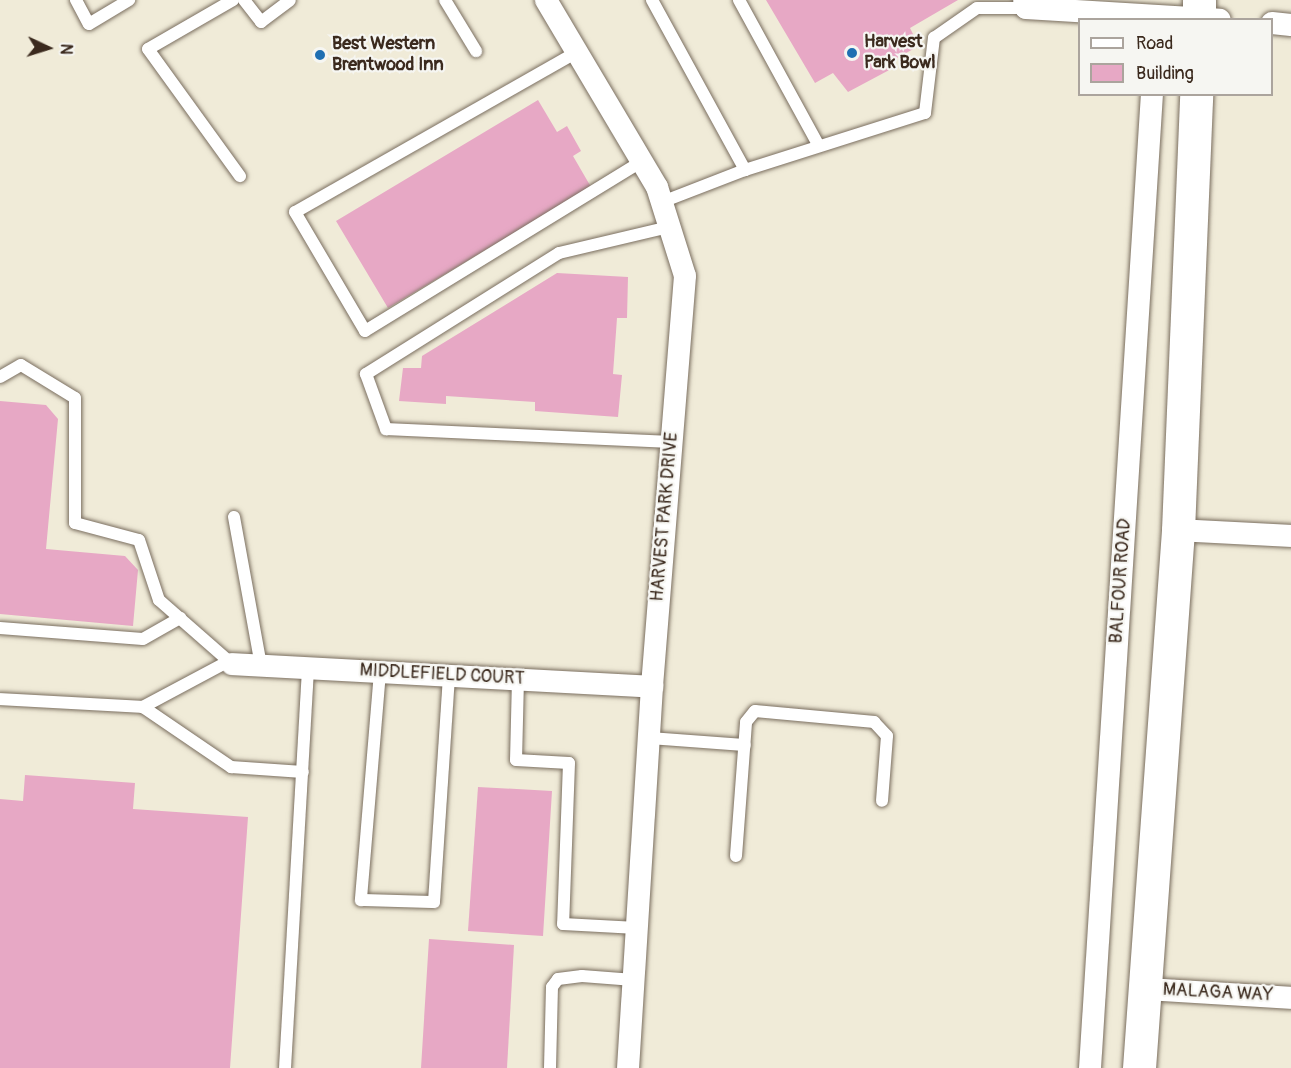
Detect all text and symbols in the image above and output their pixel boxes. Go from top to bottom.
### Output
north arrow [18,18,78,78]
legend [1078,18,1273,96]
place label: Harvest Park Bowl [864,32,936,74]
text: Road [1136,32,1173,55]
place label: Best Western Brentwood Inn [332,34,444,76]
text: N [56,43,76,55]
marker: Harvest Park Bowl [845,46,859,60]
marker: Best Western Brentwood Inn [313,48,327,62]
text: Building [1136,62,1194,85]
street label: HARVEST PARK DRIVE [647,431,683,603]
street label: BALFOUR ROAD [1106,518,1136,644]
street label: MIDDLEFIELD COURT [359,660,525,690]
street label: MALAGA WAY [1162,979,1274,1007]

